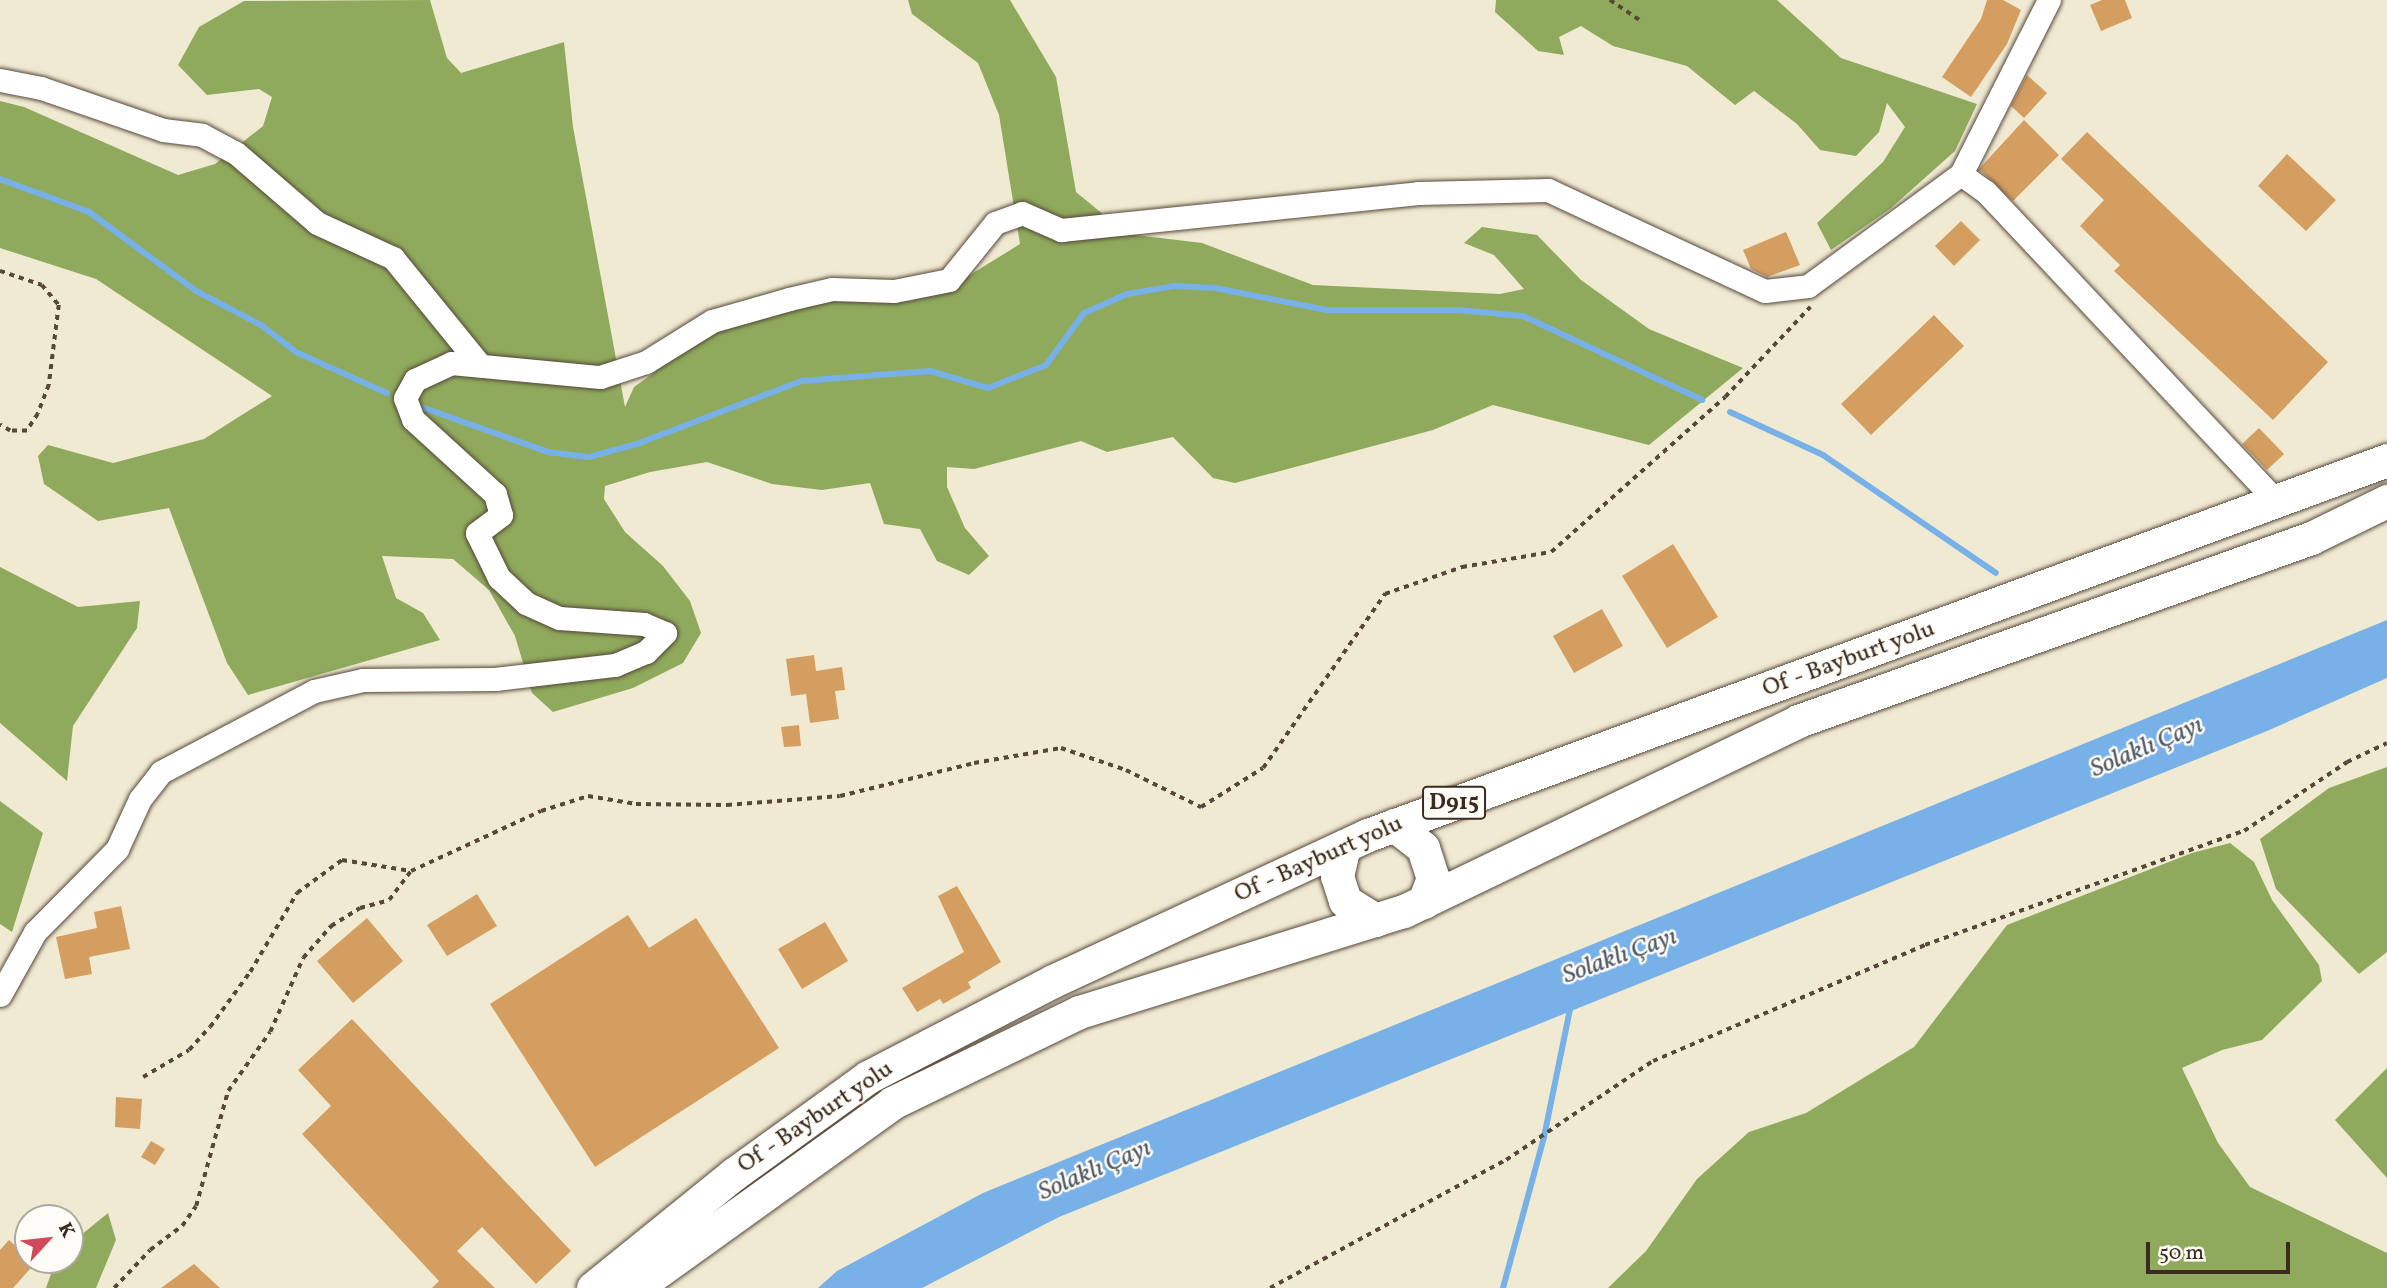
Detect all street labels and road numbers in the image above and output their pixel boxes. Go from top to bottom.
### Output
street label: Of - Bayburt yolu [1759,616,1939,704]
road number: D915 [1421,783,1487,822]
street label: Of - Bayburt yolu [1231,810,1407,910]
street label: Of - Bayburt yolu [733,1056,899,1180]

